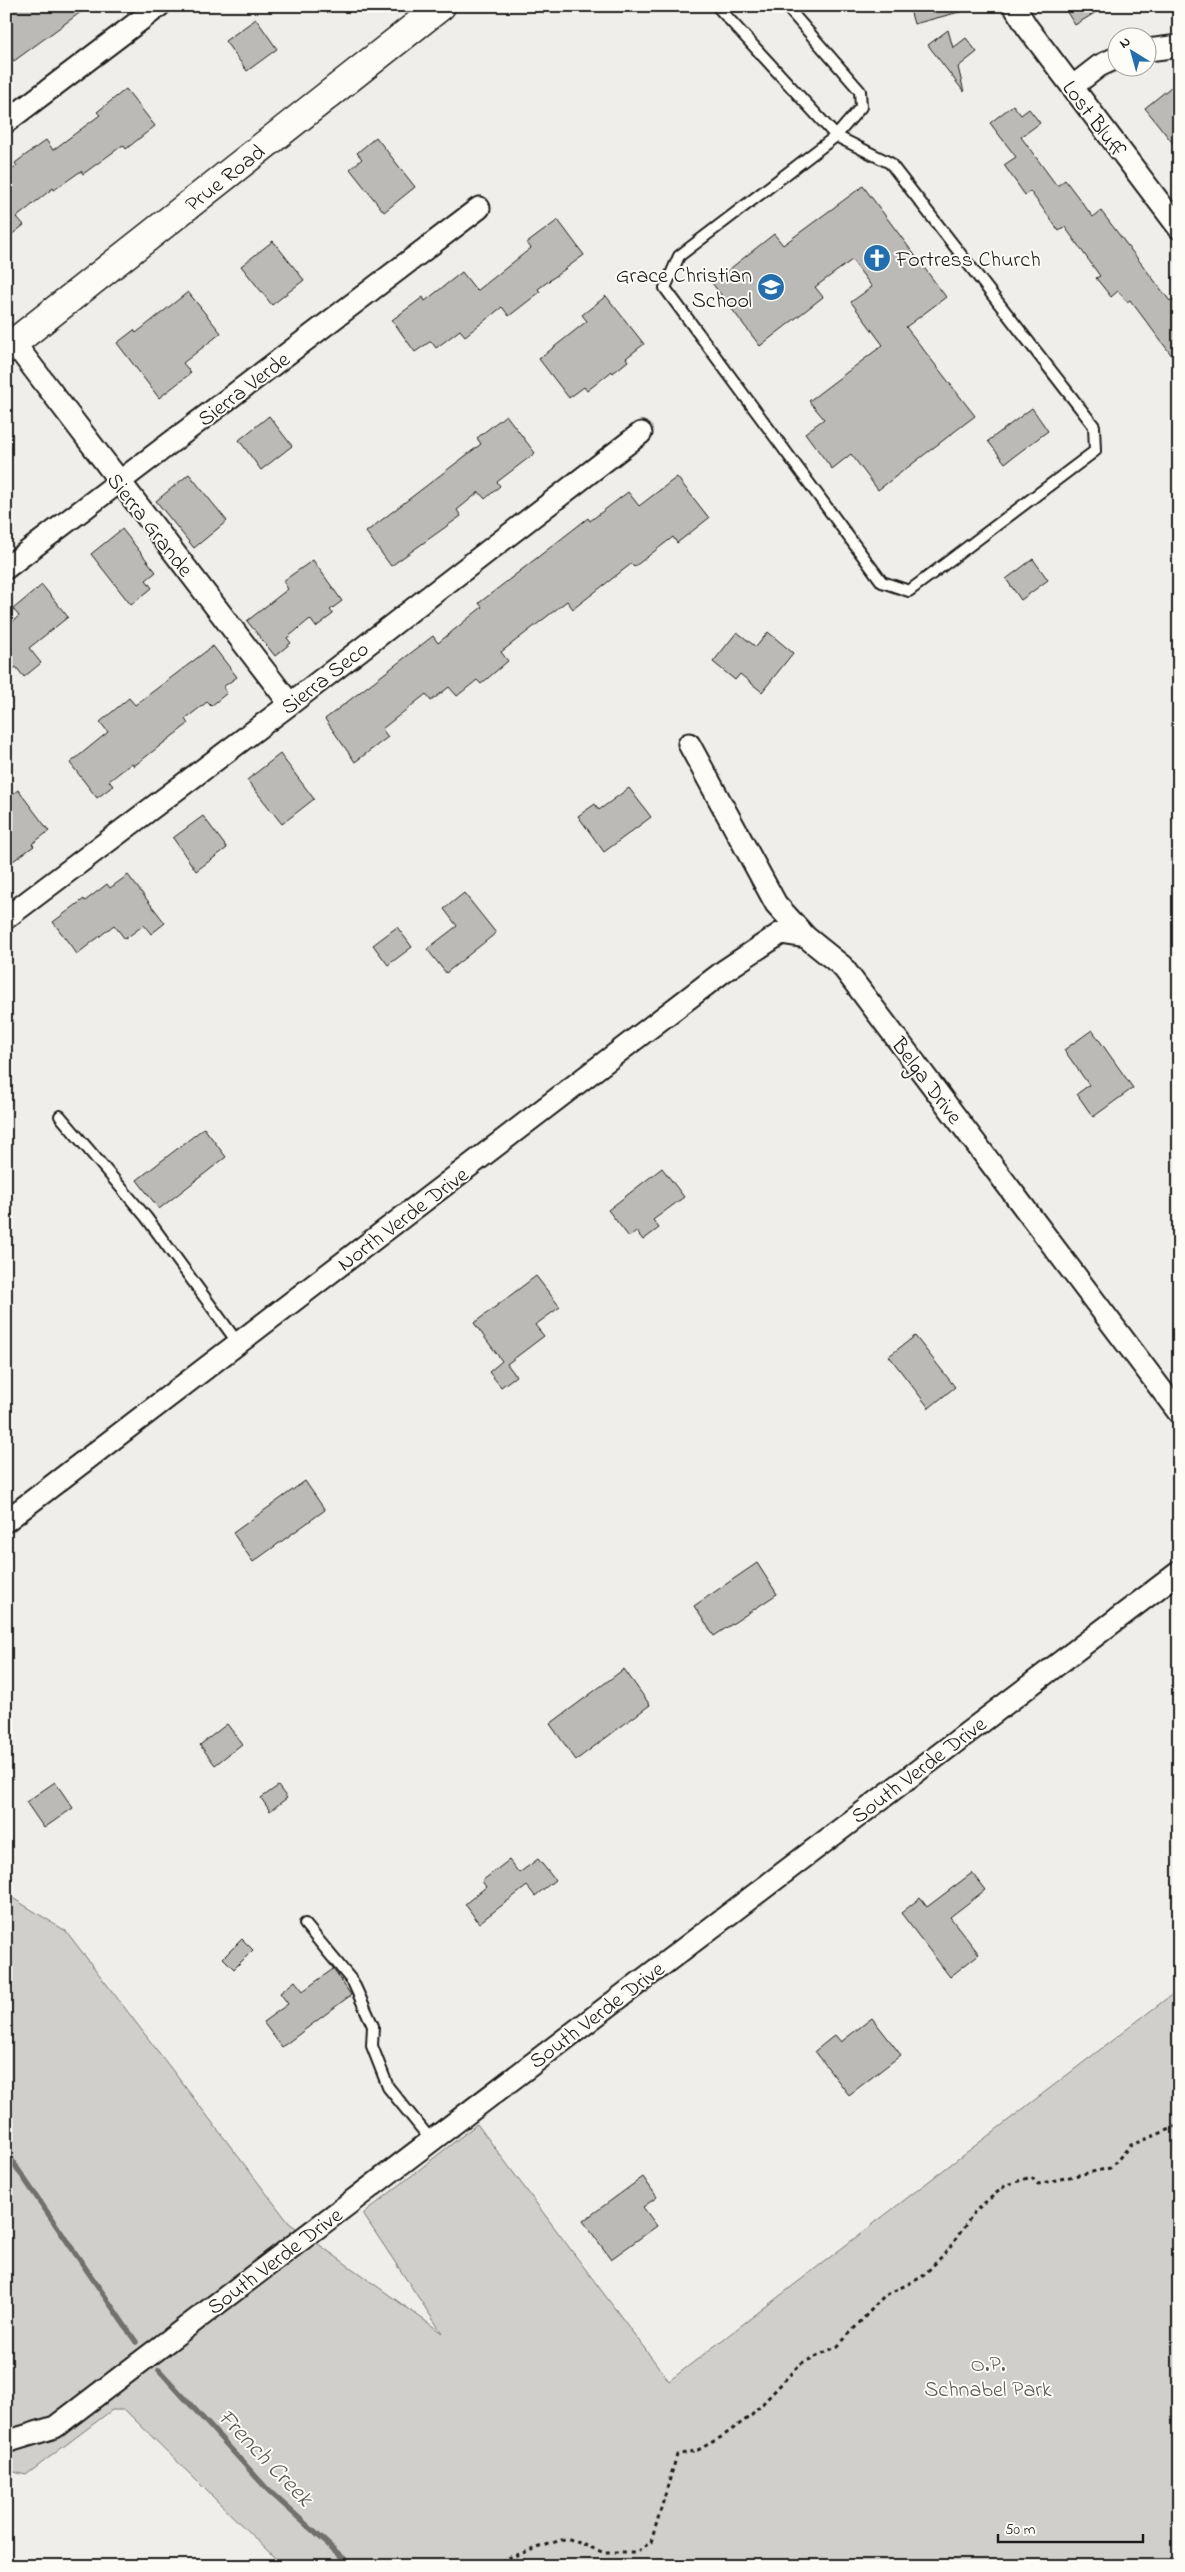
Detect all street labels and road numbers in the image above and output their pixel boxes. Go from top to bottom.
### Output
street label: Lost Bluff [1053,75,1132,165]
street label: Prue Road [179,138,273,221]
street label: Sierra Verde [192,345,298,436]
street label: Sierra Grande [98,467,200,585]
street label: Sierra Seco [275,635,377,724]
street label: Belga Drive [881,1031,969,1133]
street label: North Verde Drive [331,1160,476,1280]
street label: South Verde Drive [845,1710,994,1833]
street label: South Verde Drive [523,1955,672,2078]
street label: South Verde Drive [201,2201,350,2324]

